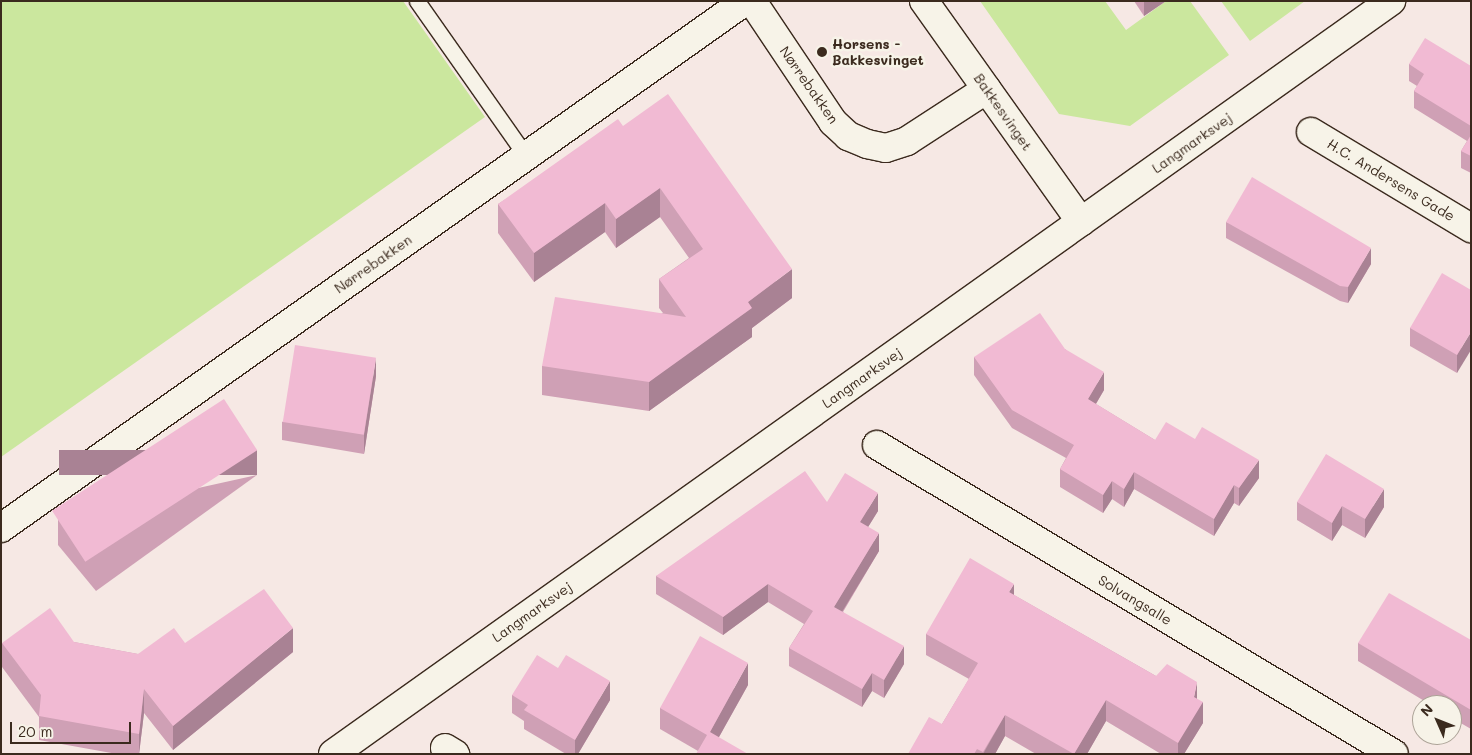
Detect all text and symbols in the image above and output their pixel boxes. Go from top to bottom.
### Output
place label: Horsens - Bakkesvinget [832,36,924,68]
street label: Nørrebakken [776,43,842,127]
marker: Horsens - Bakkesvinget [816,46,828,58]
street label: Bakkesvinget [970,70,1036,154]
street label: Langmarksvej [1149,109,1235,177]
street label: H.C. Andersens Gade [1324,135,1458,225]
street label: Nørrebakken [331,231,415,297]
street label: Langmarksvej [819,344,905,412]
street label: Solvangsalle [1095,571,1175,629]
street label: Langmarksvej [489,578,575,646]
north arrow [1412,695,1462,745]
text: N [1416,700,1437,720]
scale bar [12,712,134,744]
text: 20 m [18,721,52,741]

